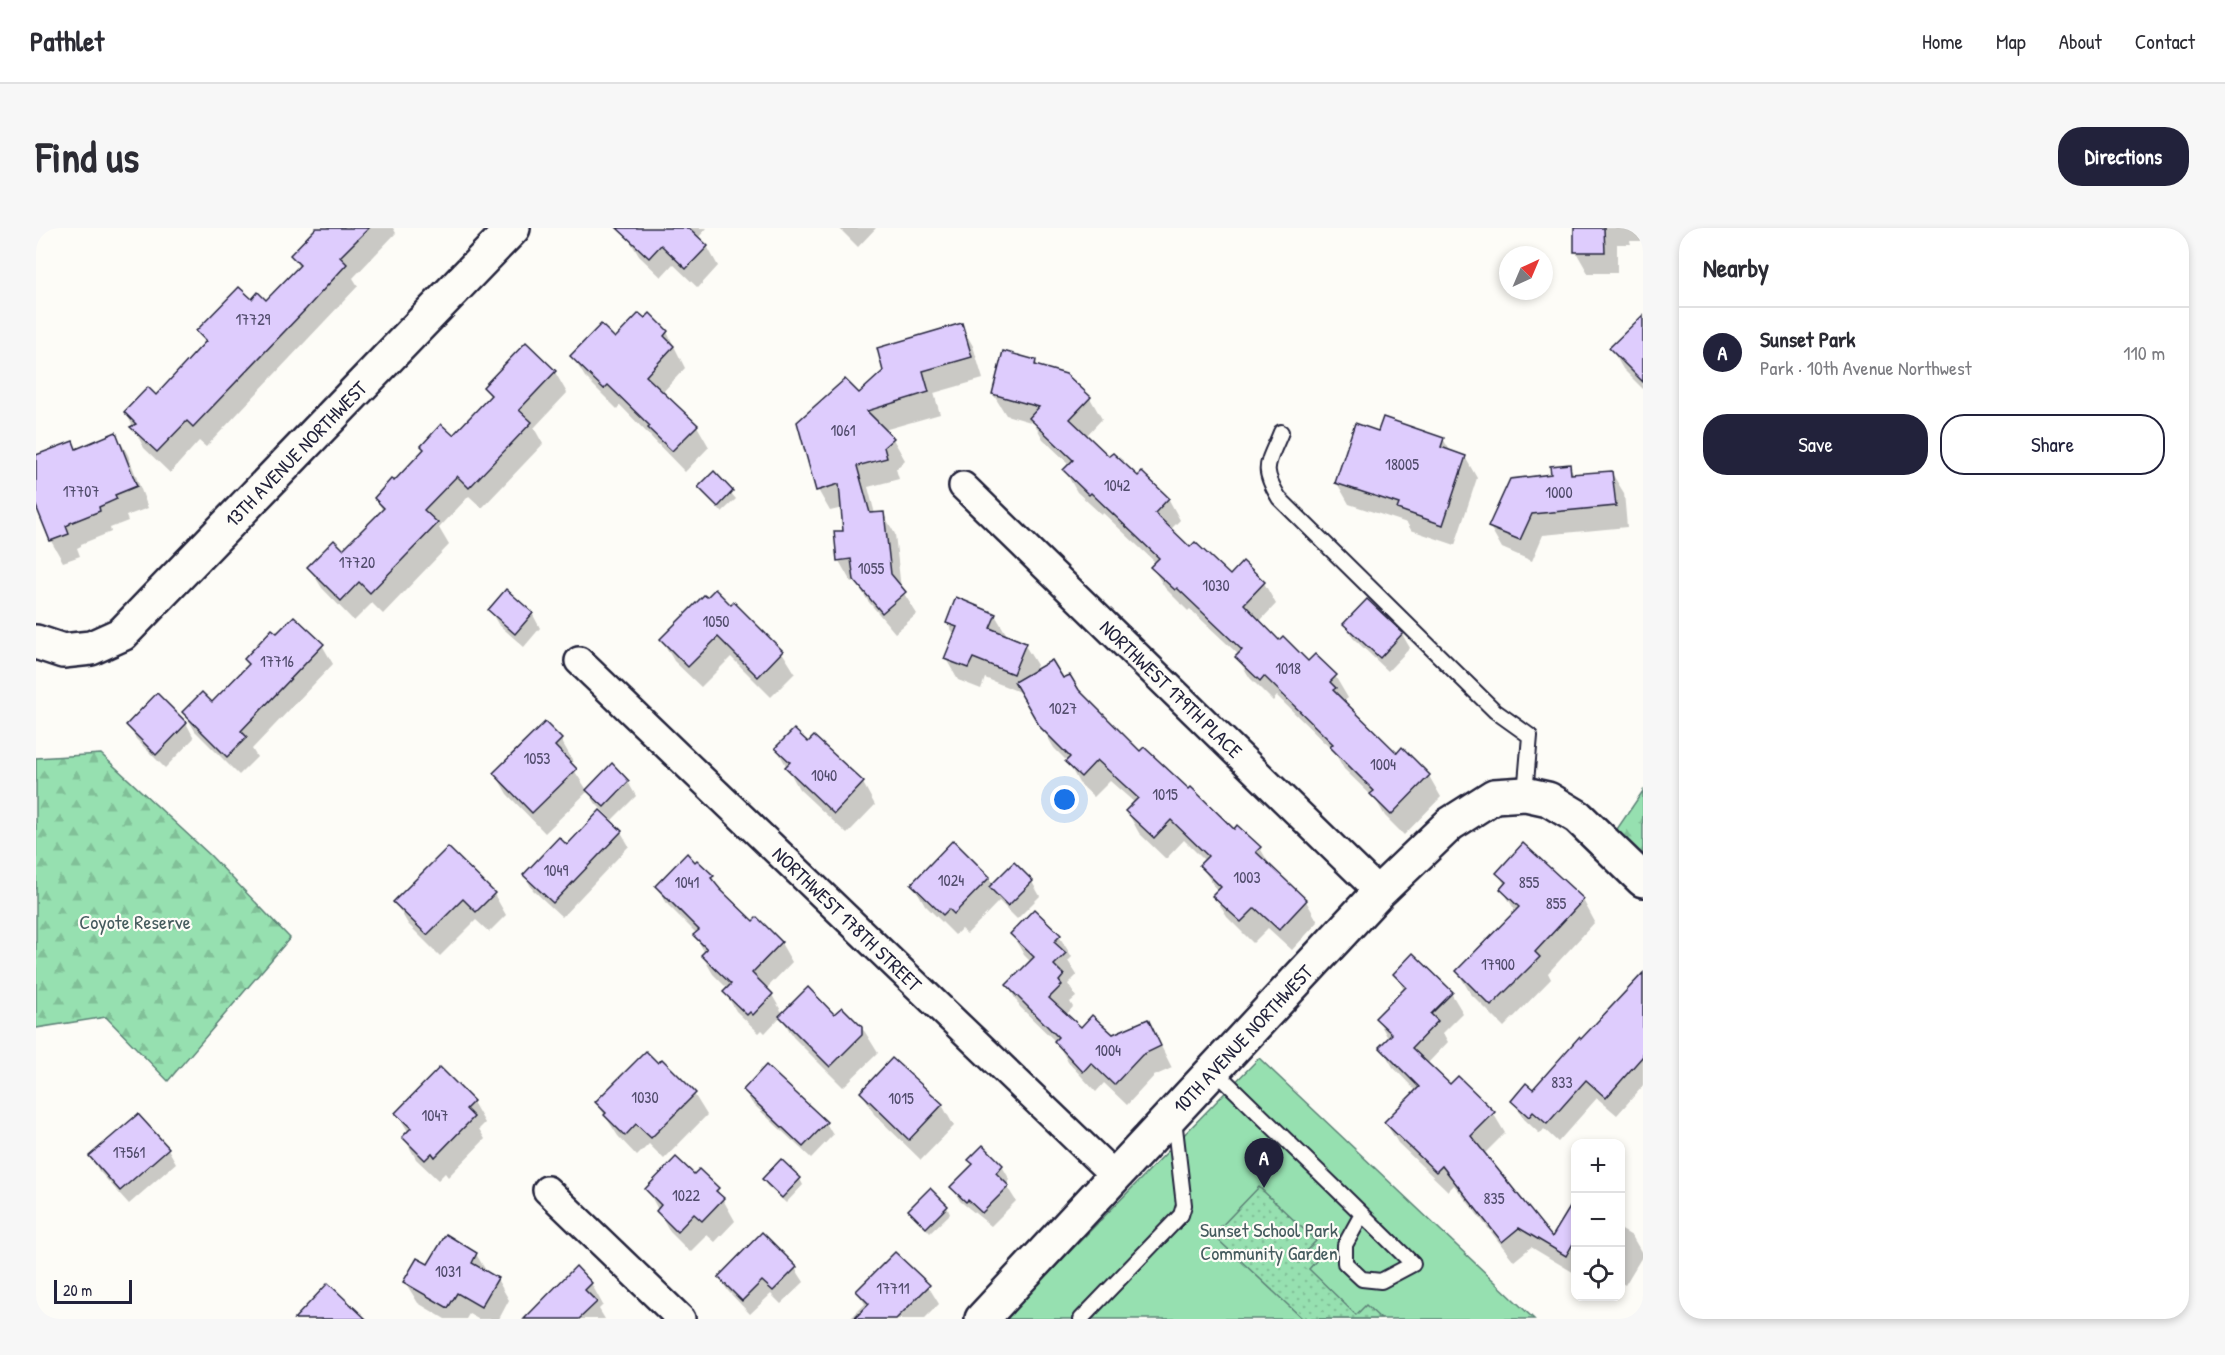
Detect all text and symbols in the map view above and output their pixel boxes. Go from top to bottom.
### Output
text: Pathlet [30,22,104,60]
text: Home [1922,27,1963,56]
text: Map [1996,27,2026,56]
text: About [2059,27,2102,56]
text: Contact [2135,27,2195,56]
button: Directions [2058,127,2189,186]
text: Find us [36,128,139,185]
north arrow [1499,246,1553,300]
text: Nearby [1703,250,1769,285]
house number: 17729 [235,308,271,330]
text: Sunset Park [1760,324,1856,354]
text: A [1718,339,1727,366]
text: 110 m [2123,339,2165,366]
text: Park · 10th Avenue Northwest [1760,354,1972,381]
street label: 13TH AVENUE NORTHWEST [219,374,373,533]
button: Save [1703,414,1928,475]
button: Share [1940,414,2165,475]
house number: 1061 [830,419,856,441]
house number: 18005 [1385,453,1419,475]
house number: 1042 [1104,474,1131,496]
house number: 17707 [63,480,99,502]
house number: 1000 [1545,481,1573,503]
house number: 17720 [339,551,375,573]
house number: 1055 [858,557,884,579]
house number: 1030 [1202,574,1230,596]
house number: 1050 [703,610,729,632]
street label: NORTHWEST 179TH PLACE [1094,614,1249,764]
house number: 17716 [260,650,294,672]
house number: 1018 [1275,657,1301,679]
house number: 1027 [1049,697,1077,719]
house number: 1053 [524,747,550,769]
house number: 1004 [1370,753,1396,775]
house number: 1040 [811,764,837,786]
house number: 1015 [1152,783,1178,805]
your location [1050,785,1079,814]
street label: NORTHWEST 178TH STREET [767,840,928,997]
house number: 1049 [544,859,569,881]
house number: 1003 [1233,866,1261,888]
house number: 1024 [938,869,964,891]
house number: 1041 [675,871,700,893]
house number: 855 [1519,871,1539,893]
house number: 855 [1546,892,1566,914]
park label: Coyote Reserve [79,908,191,935]
house number: 17900 [1481,953,1515,975]
street label: 10TH AVENUE NORTHWEST [1167,958,1319,1119]
house number: 1004 [1095,1039,1121,1061]
house number: 833 [1551,1071,1573,1093]
house number: 1030 [631,1086,659,1108]
house number: 1015 [888,1087,914,1109]
house number: 1047 [422,1104,449,1126]
pin: A [1244,1138,1284,1188]
map controls [1571,1139,1625,1301]
button: + [1571,1139,1625,1193]
house number: 17561 [113,1141,146,1163]
house number: 1022 [672,1184,700,1206]
house number: 835 [1484,1187,1505,1209]
button: − [1571,1193,1625,1247]
park label: Sunset School Park Community Garden [1200,1216,1338,1266]
button: locate [1571,1247,1625,1301]
house number: 1031 [435,1260,461,1282]
scale bar [54,1277,132,1304]
house number: 17711 [876,1277,910,1299]
text: 20 m [63,1279,92,1301]

